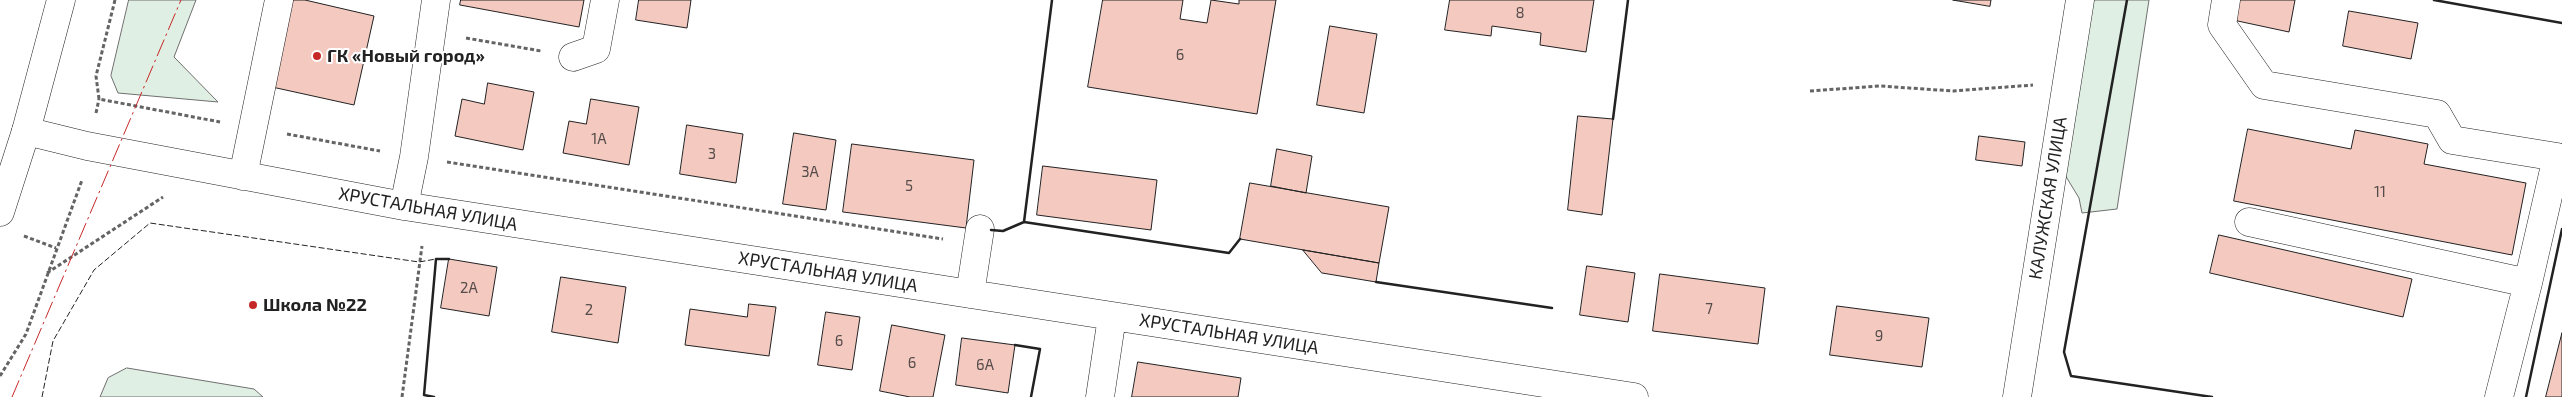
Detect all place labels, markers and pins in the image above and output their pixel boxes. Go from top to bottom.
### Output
place label: ГК «Новый город» [327,45,485,67]
marker: ГК «Новый город» [311,50,323,62]
place label: Школа №22 [263,294,367,316]
marker: Школа №22 [247,299,259,311]

